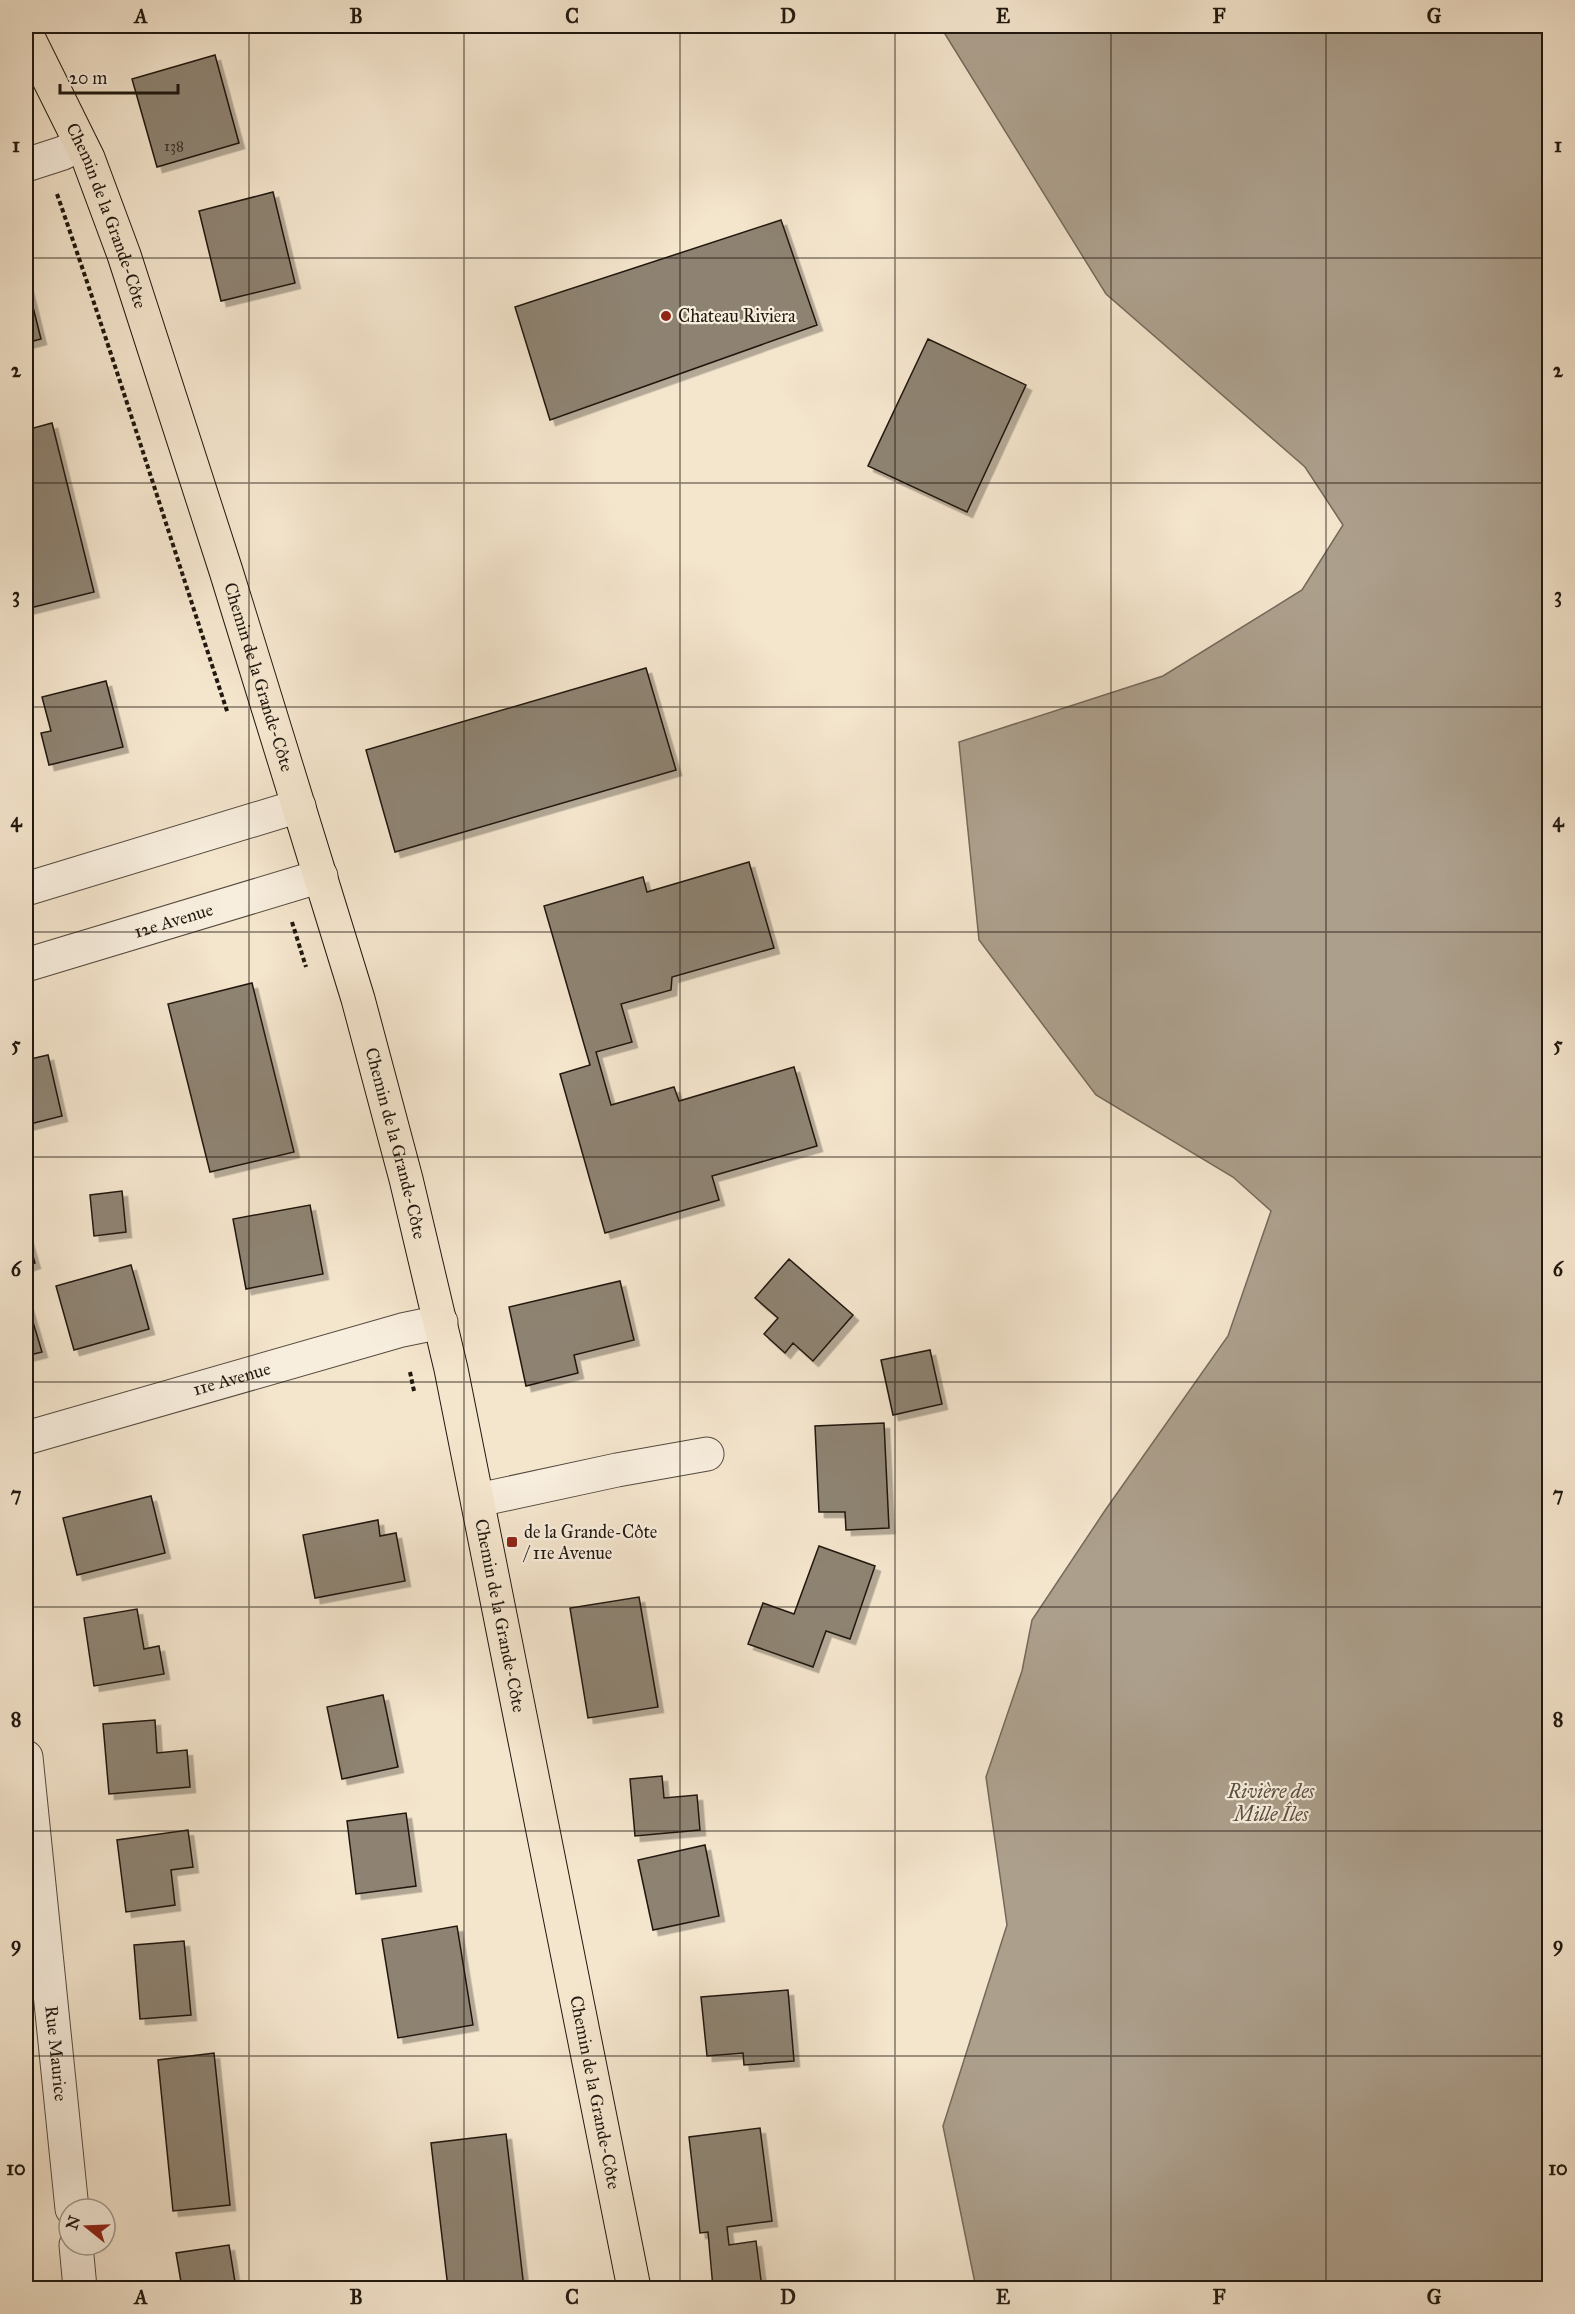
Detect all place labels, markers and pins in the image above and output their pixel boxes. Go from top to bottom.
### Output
place label: Chateau Riviera [678,305,796,327]
marker: Chateau Riviera [659,309,673,323]
place label: de la Grande-Côte / 11e Avenue [522,1521,657,1564]
marker: de la Grande-Côte / 11e Avenue [505,1535,519,1549]

